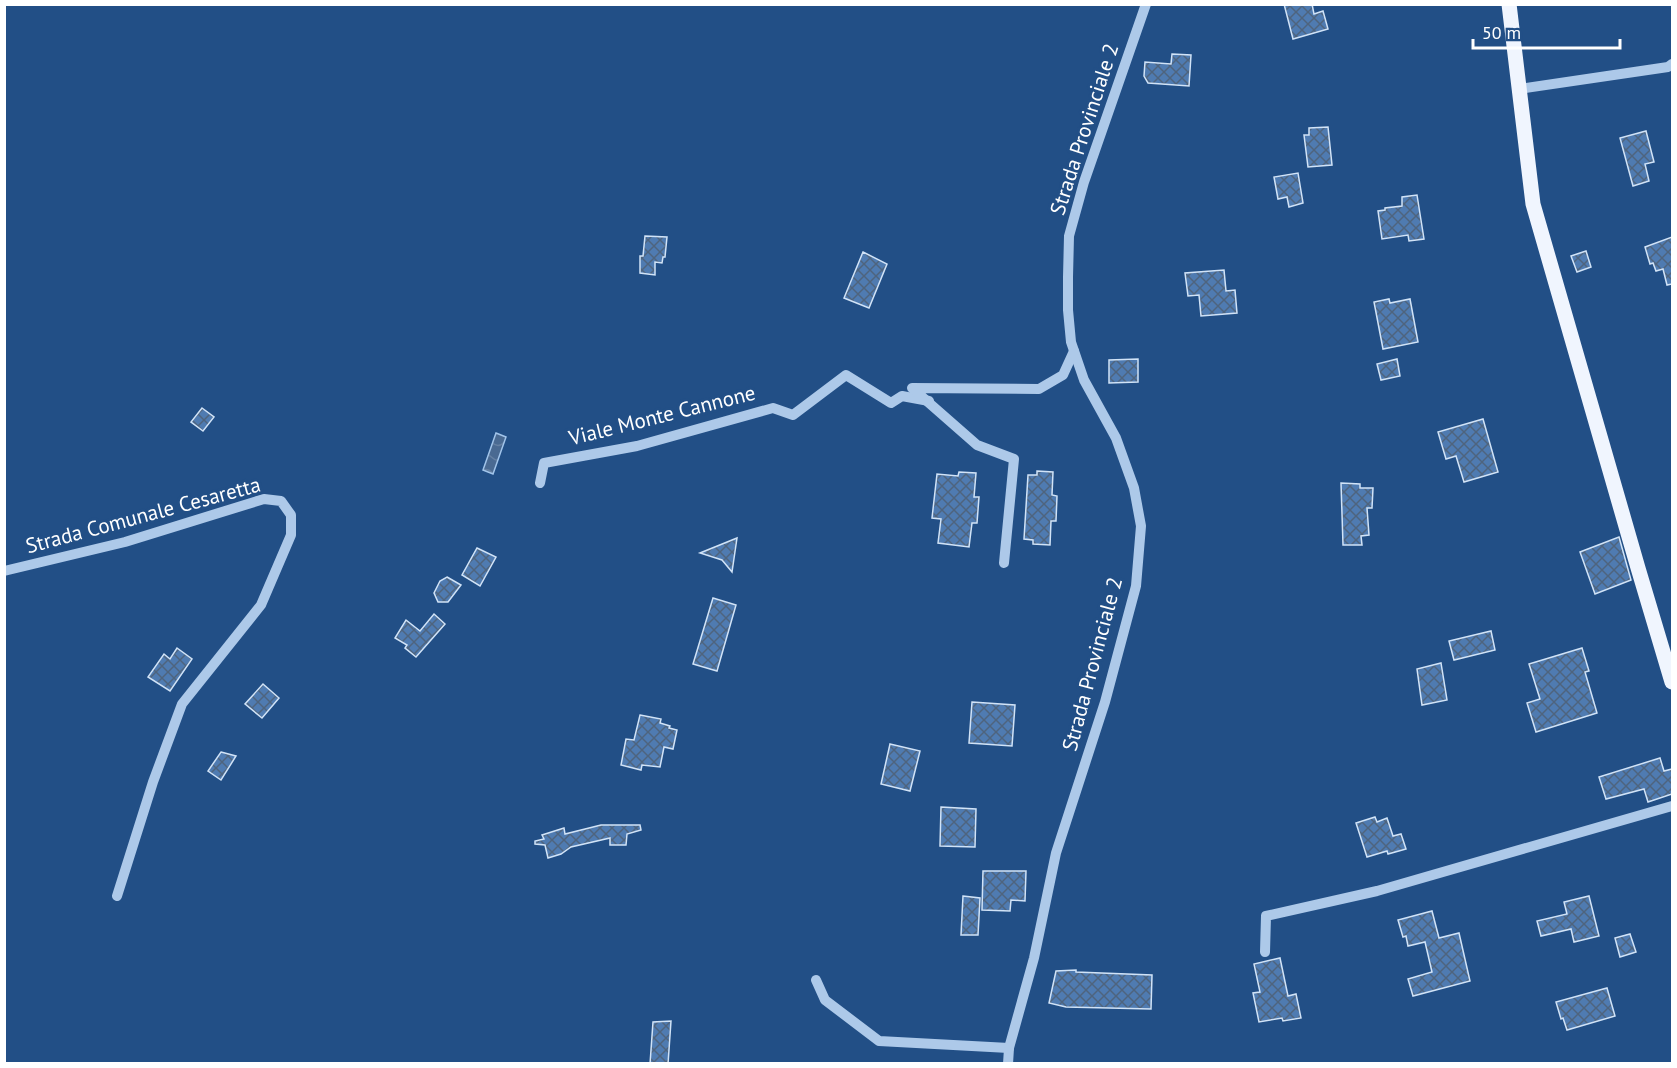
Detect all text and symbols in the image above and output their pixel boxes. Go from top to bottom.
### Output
scale bar [1473,12,1620,50]
text: 50 m [1482,21,1521,44]
street label: Strada Provinciale 2 [1044,40,1124,218]
street label: Viale Monte Cannone [565,379,758,451]
street label: Strada Comunale Cesaretta [23,471,263,559]
street label: Strada Provinciale 2 [1056,574,1128,754]

